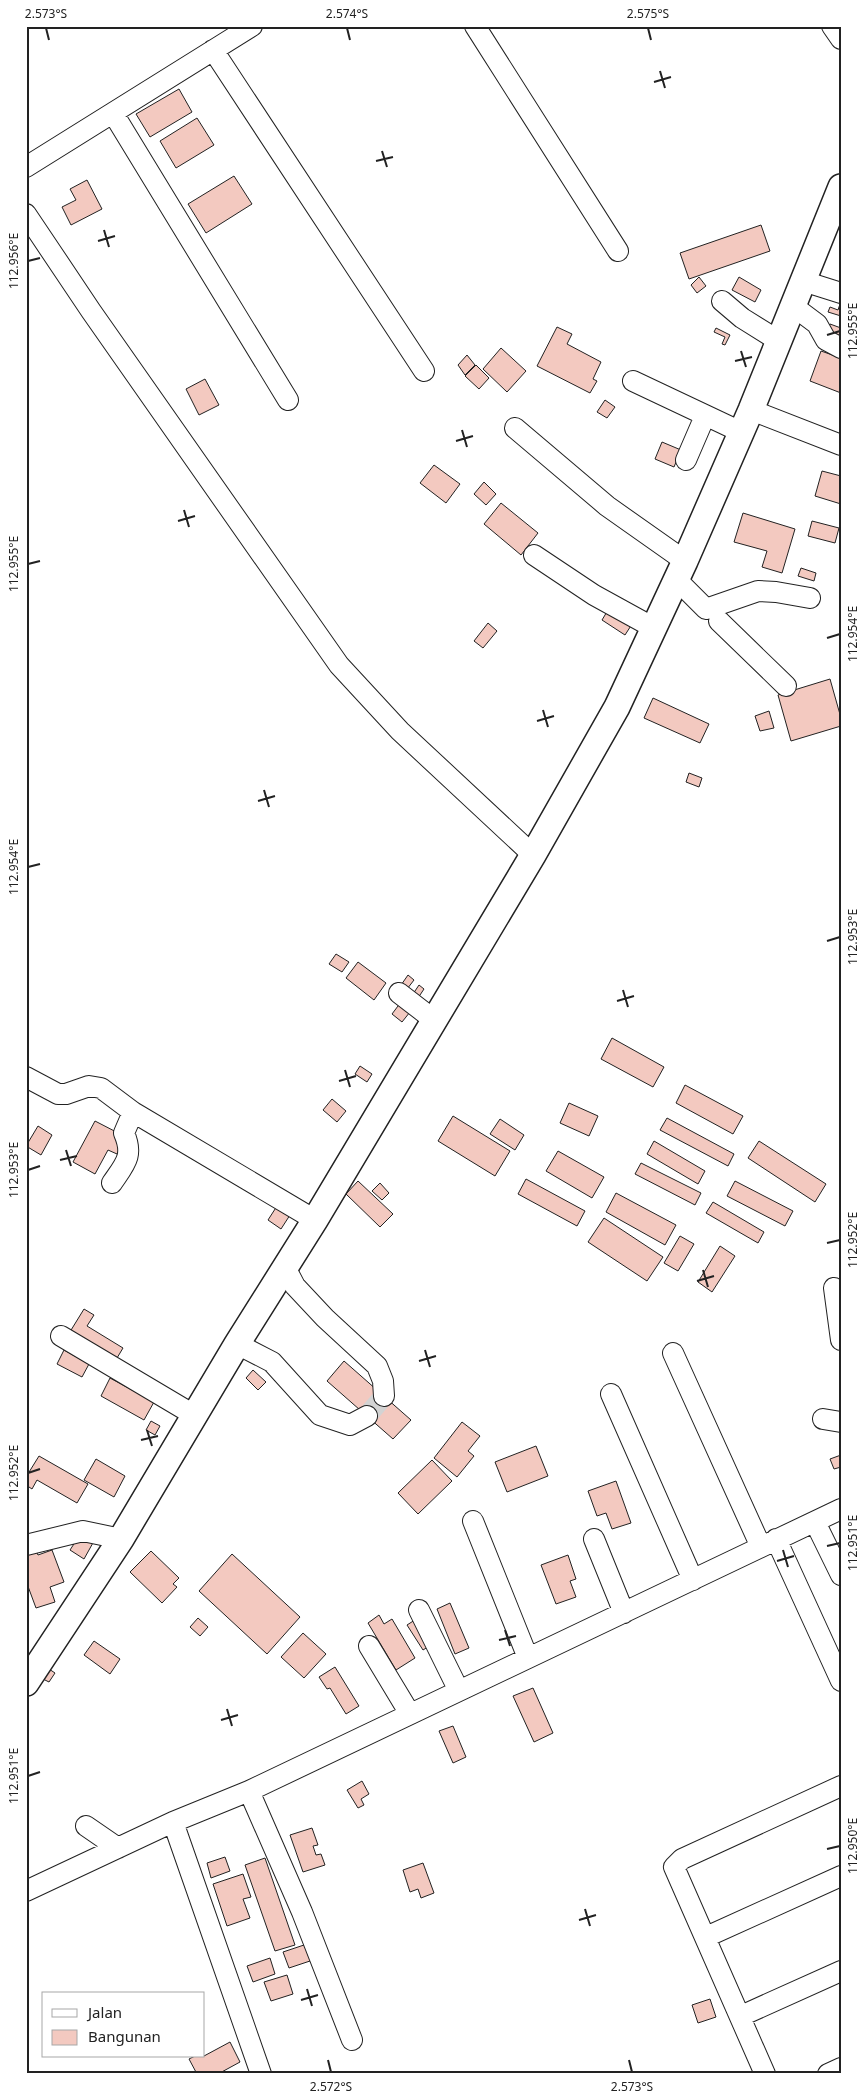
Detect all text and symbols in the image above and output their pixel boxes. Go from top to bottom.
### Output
text: 2.573°S [25,5,68,22]
text: 2.574°S [326,5,369,22]
text: 2.575°S [627,5,670,22]
text: 112.956°E [5,233,22,289]
text: 112.955°E [844,303,861,359]
text: 112.955°E [5,536,22,592]
text: 112.954°E [844,606,861,662]
text: 112.954°E [5,839,22,895]
text: 112.953°E [844,909,861,965]
text: 112.953°E [5,1142,22,1198]
text: 112.952°E [844,1212,861,1268]
text: 112.952°E [5,1445,22,1501]
text: 112.951°E [844,1515,861,1571]
text: 112.951°E [5,1748,22,1804]
text: 112.950°E [844,1818,861,1874]
legend [42,1992,205,2058]
text: Jalan [86,2002,122,2022]
text: Bangunan [88,2026,161,2046]
text: 2.572°S [310,2078,353,2095]
text: 2.573°S [611,2078,654,2095]

